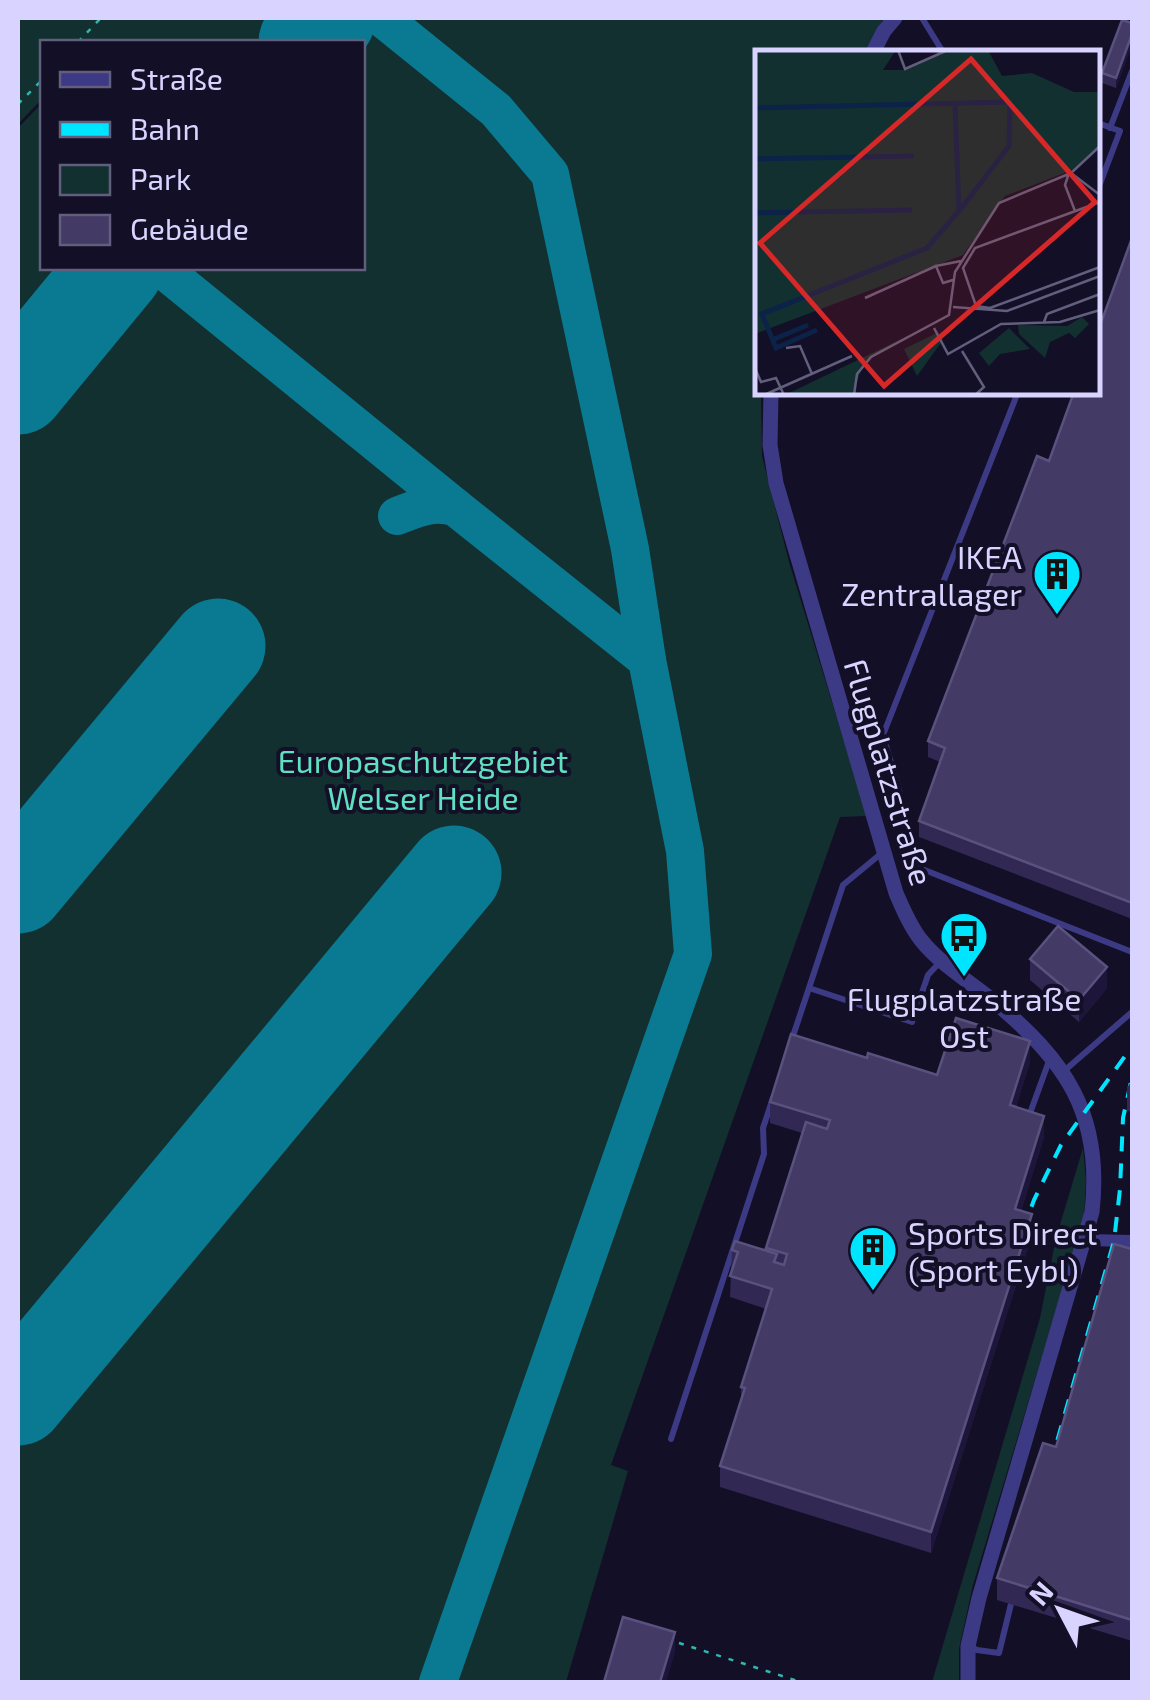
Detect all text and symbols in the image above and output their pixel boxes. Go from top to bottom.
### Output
legend [40,40,365,270]
inset map [755,50,1100,395]
text: Straße [130,60,223,96]
text: Bahn [130,110,200,146]
text: Park [130,160,191,196]
text: Gebäude [130,210,249,246]
place label: IKEA Zentrallager [841,537,1022,612]
building icon: IKEA Zentrallager [1031,548,1083,616]
street label: Flugplatzstraße [838,654,942,890]
park label: Europaschutzgebiet Welser Heide [278,741,568,816]
bus stop icon: Flugplatzstraße Ost [938,910,990,978]
place label: Flugplatzstraße Ost [847,979,1081,1054]
place label: Sports Direct (Sport Eybl) [908,1213,1098,1288]
building icon: Sports Direct (Sport Eybl) [847,1224,899,1292]
north arrow [1010,1560,1110,1660]
text: N [1021,1574,1060,1612]

